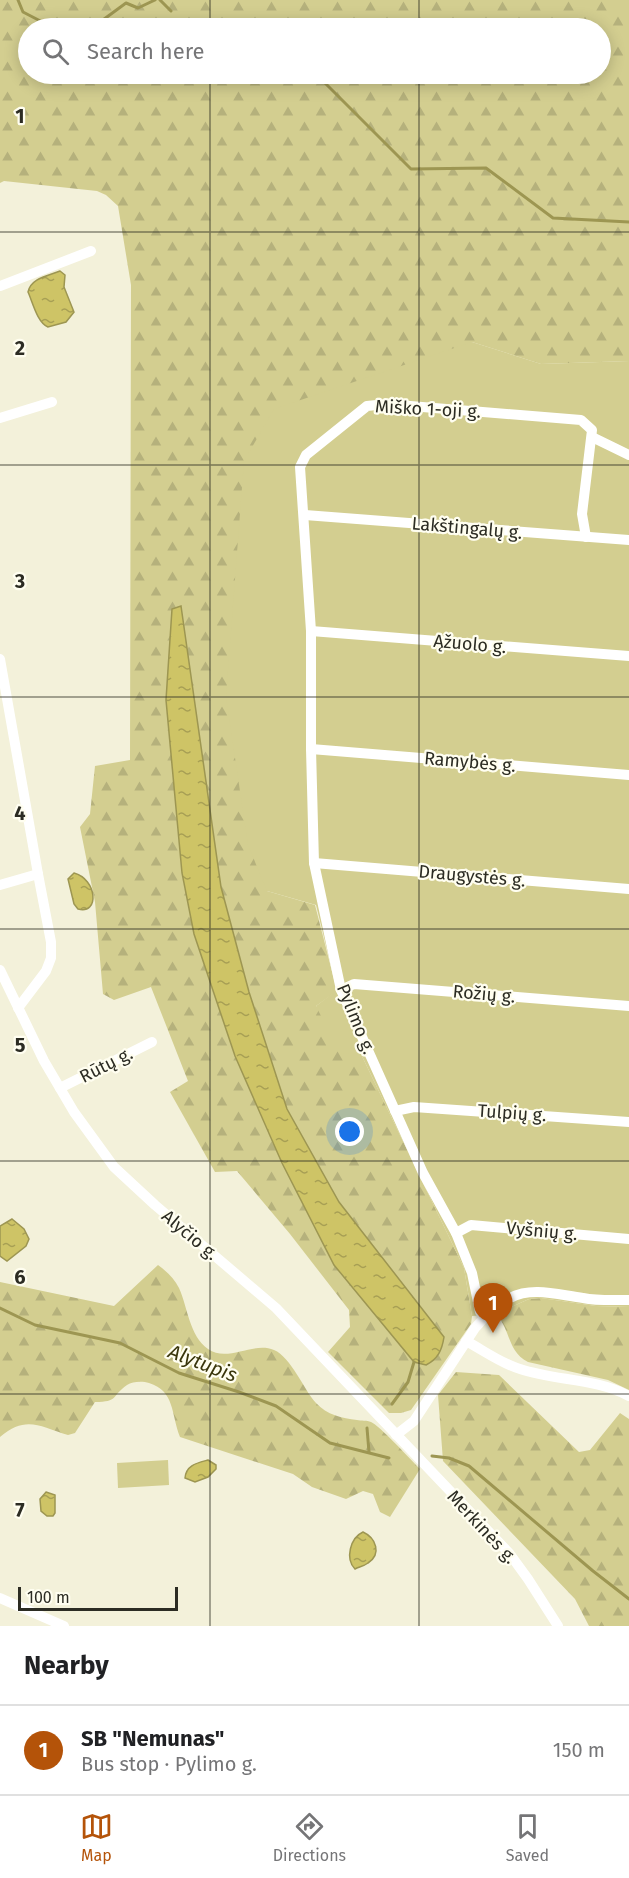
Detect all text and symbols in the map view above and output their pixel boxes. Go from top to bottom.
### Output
search box [18,18,611,84]
icon: search [39,35,72,68]
text: Search here [87,38,205,65]
text: 1 [15,104,25,128]
text: 2 [15,336,25,360]
street label: Miško 1-oji g. [375,395,481,423]
street label: Lakštingalų g. [411,512,523,544]
text: 3 [14,569,25,593]
street label: Ąžuolo g. [433,630,507,658]
street label: Ramybės g. [423,747,517,777]
text: 4 [14,801,26,825]
street label: Draugystės g. [417,860,527,892]
street label: Rožių g. [452,980,516,1008]
street label: Pylimo g. [332,981,380,1057]
text: 5 [15,1033,26,1057]
street label: Rūtų g. [76,1042,136,1088]
street label: Tulpių g. [477,1100,547,1126]
your location [335,1117,364,1146]
street label: Alyčio g. [157,1205,223,1265]
street label: Vyšnių g. [505,1217,579,1245]
text: 6 [14,1265,26,1289]
pin: 1 [474,1284,512,1333]
water label: Alytupis [164,1339,241,1387]
street label: Merkinės g. [442,1486,522,1568]
text: 7 [15,1498,25,1522]
scale bar [18,1584,178,1612]
text: 100 m [27,1588,70,1607]
text: Nearby [24,1650,109,1681]
text: SB "Nemunas" [81,1725,224,1752]
text: 1 [39,1738,48,1762]
text: 150 m [553,1738,605,1762]
text: Bus stop · Pylimo g. [81,1752,257,1776]
tab: Map [80,1810,113,1865]
tab: Directions [273,1810,346,1865]
tab: Saved [506,1810,549,1865]

